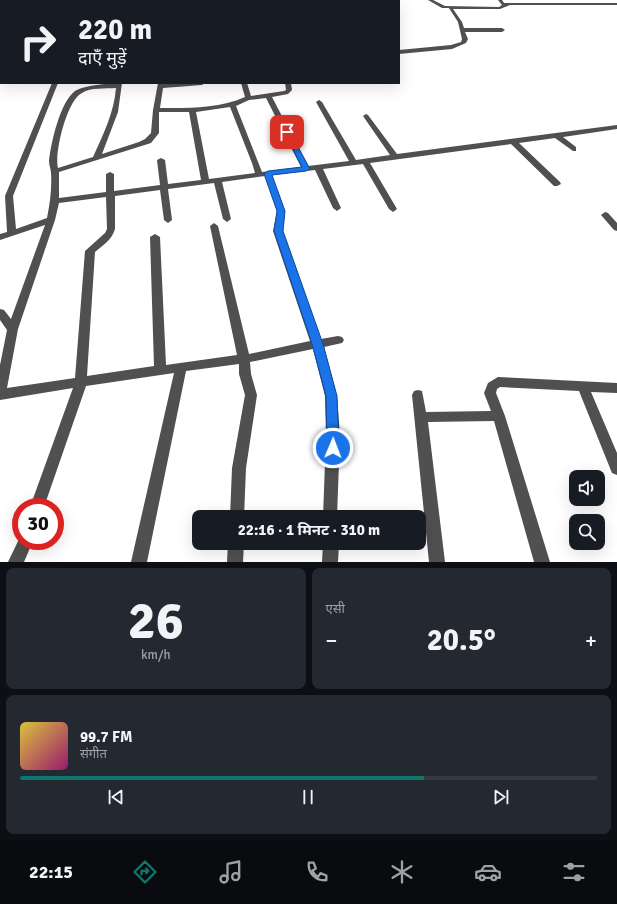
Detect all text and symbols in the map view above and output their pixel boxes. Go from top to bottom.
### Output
text: 220 m [78,13,152,47]
icon: right [12,16,64,68]
text: दाएँ मुड़ें [78,47,127,69]
pin [270,115,304,149]
icon: arrive [276,121,298,143]
position arrow [312,427,354,469]
map controls [569,470,605,550]
button: sound [569,470,605,506]
speed limit sign: 30 [12,498,64,550]
button: search [569,514,605,550]
text: 22:16 · 1 मिनट · 310 m [238,521,380,539]
text: 26 [128,589,184,653]
text: एसी [326,601,345,617]
text: 20.5° [427,622,496,659]
text: − [326,627,337,654]
text: + [585,627,597,654]
text: km/h [141,647,170,663]
text: 99.7 FM [80,728,132,746]
text: संगीत [80,746,107,762]
icon: previous [105,786,127,808]
icon: pause [297,786,319,808]
icon: next [490,786,512,808]
icon: directions [131,858,159,886]
icon: music [217,858,245,886]
icon: phone [303,858,331,886]
icon: climate [388,858,416,886]
icon: car [474,858,502,886]
icon: filters [560,858,588,886]
text: 22:15 [29,861,73,883]

